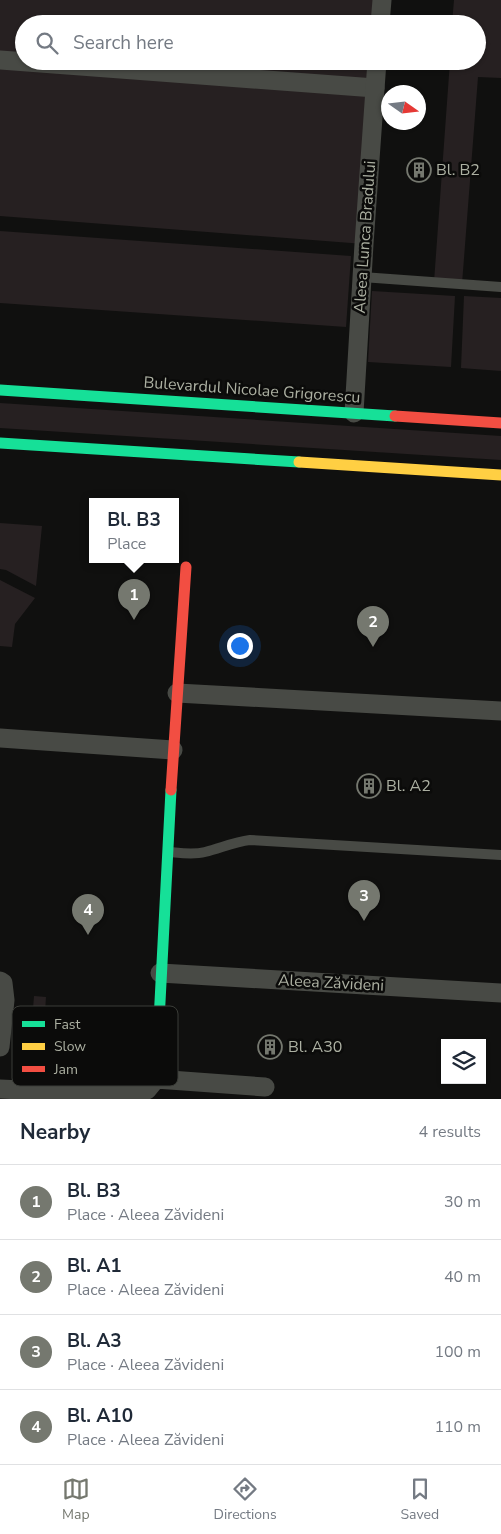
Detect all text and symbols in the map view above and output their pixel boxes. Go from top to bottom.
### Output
search box [15,15,486,70]
icon: search [33,29,61,57]
text: Search here [73,30,174,56]
north arrow [381,85,426,130]
building icon: Bl. B2 [406,157,432,183]
place label: Bl. B2 [436,159,480,181]
street label: Aleea Lunca Bradului [349,160,381,314]
street label: Bulevardul Nicolae Grigorescu [143,371,361,409]
popup [89,498,179,563]
text: Bl. B3 [107,507,161,533]
text: Place [107,533,146,555]
pin: 1 [118,579,150,620]
pin: 2 [357,606,389,647]
your location [227,633,253,659]
building icon: Bl. A2 [356,773,382,799]
place label: Bl. A2 [386,775,431,797]
pin: 3 [348,880,380,921]
pin: 4 [72,894,104,935]
street label: Aleea Zăvideni [277,969,385,997]
legend [12,1006,178,1086]
text: Fast [54,1015,80,1034]
building icon: Bl. A30 [257,1034,283,1060]
place label: Bl. A30 [288,1036,342,1058]
text: Slow [54,1037,86,1056]
map controls [441,1039,486,1084]
button: layers [441,1039,486,1084]
text: Jam [53,1060,78,1079]
text: Nearby [20,1118,90,1146]
text: 4 results [419,1121,481,1143]
text: Bl. B3 [67,1178,121,1204]
text: 1 [31,1191,41,1213]
text: 30 m [444,1191,481,1213]
text: Place · Aleea Zăvideni [67,1204,224,1226]
text: Bl. A1 [67,1253,122,1279]
text: 2 [31,1266,41,1288]
text: 40 m [444,1266,481,1288]
text: Place · Aleea Zăvideni [67,1279,224,1301]
text: Bl. A3 [67,1328,122,1354]
text: 3 [31,1341,41,1363]
text: 100 m [434,1341,481,1363]
text: Place · Aleea Zăvideni [67,1354,224,1376]
text: Bl. A10 [67,1403,133,1429]
text: 4 [31,1416,41,1438]
text: 110 m [434,1416,481,1438]
text: Place · Aleea Zăvideni [67,1429,224,1451]
tab: Map [62,1475,90,1524]
tab: Directions [214,1475,277,1524]
tab: Saved [400,1475,439,1524]

